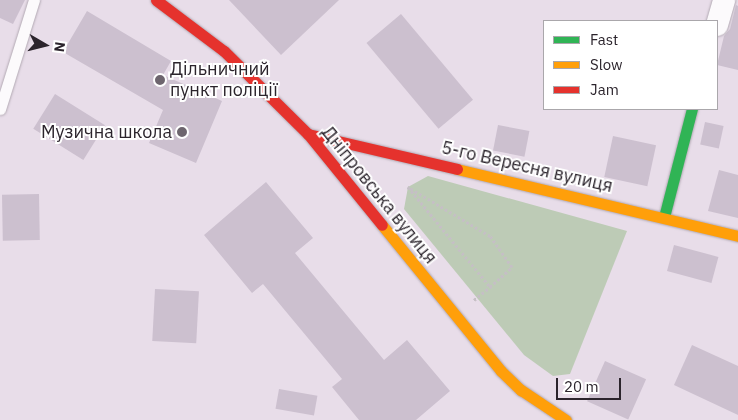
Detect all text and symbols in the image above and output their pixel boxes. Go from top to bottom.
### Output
north arrow [20,20,70,70]
legend [543,20,718,110]
text: Fast [590,30,618,49]
text: N [50,41,69,53]
text: Slow [590,55,623,74]
place label: Дільничний пункт поліції [170,59,278,102]
marker: Дільничний пункт поліції [154,74,166,86]
text: Jam [590,80,619,99]
place label: Музична школа [41,121,172,143]
street label: Дніпровська вулиця [317,122,441,268]
marker: Музична школа [176,126,188,138]
street label: 5-го Вересня вулиця [439,137,615,197]
scale bar [558,368,623,400]
text: 20 m [564,377,599,396]

